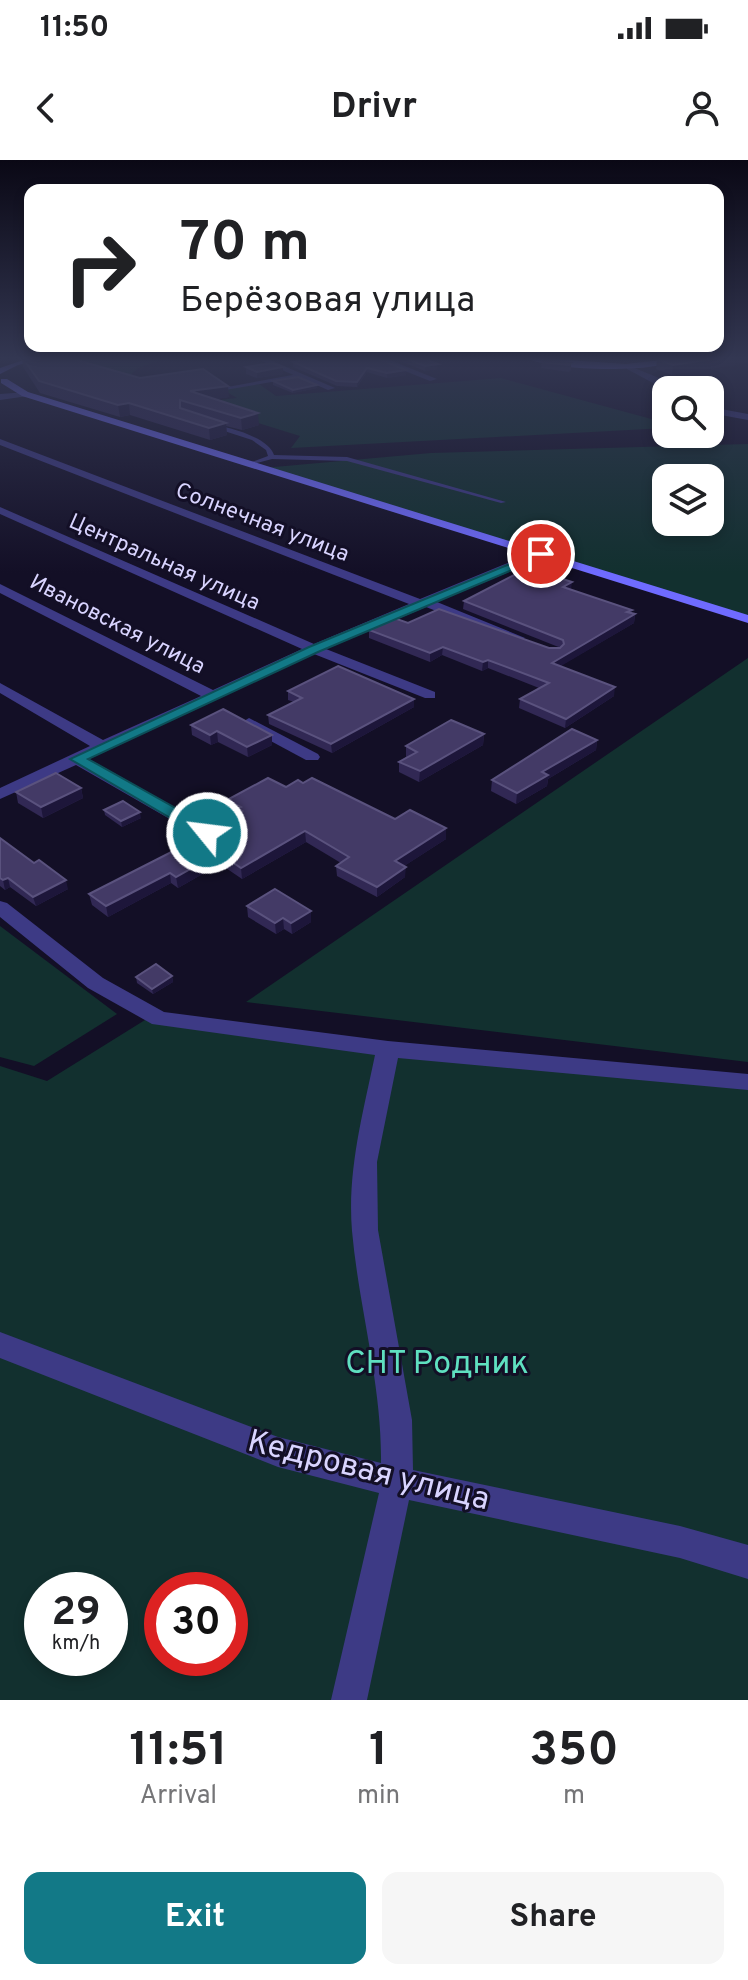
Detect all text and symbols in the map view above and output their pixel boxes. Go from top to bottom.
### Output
text: 11:50 [40,10,109,47]
text: Drivr [331,85,417,131]
icon: back [24,86,68,130]
icon: person [680,86,724,130]
text: 70 m [180,210,310,280]
icon: right [48,216,152,320]
text: Берёзовая улица [180,279,475,325]
map controls [652,376,724,536]
button: search [652,376,724,448]
button: layers [652,464,724,536]
street label: Солнечная улица [172,478,353,569]
street label: Центральная улица [64,509,264,618]
pin [507,520,575,588]
icon: arrive [519,532,563,576]
street label: Ивановская улица [24,569,209,681]
position arrow [165,791,249,875]
park label: СНТ Родник [345,1345,529,1385]
street label: Кедровая улица [243,1423,493,1521]
speed limit sign: 30 [144,1572,248,1676]
text: 29 [51,1589,101,1639]
text: km/h [52,1631,100,1657]
text: 11:51 [129,1722,228,1782]
text: 1 [369,1722,388,1782]
text: 350 [529,1722,619,1782]
text: Arrival [140,1780,217,1813]
text: min [357,1780,400,1813]
text: m [563,1780,585,1813]
button: Exit [24,1872,366,1964]
button: Share [382,1872,724,1964]

